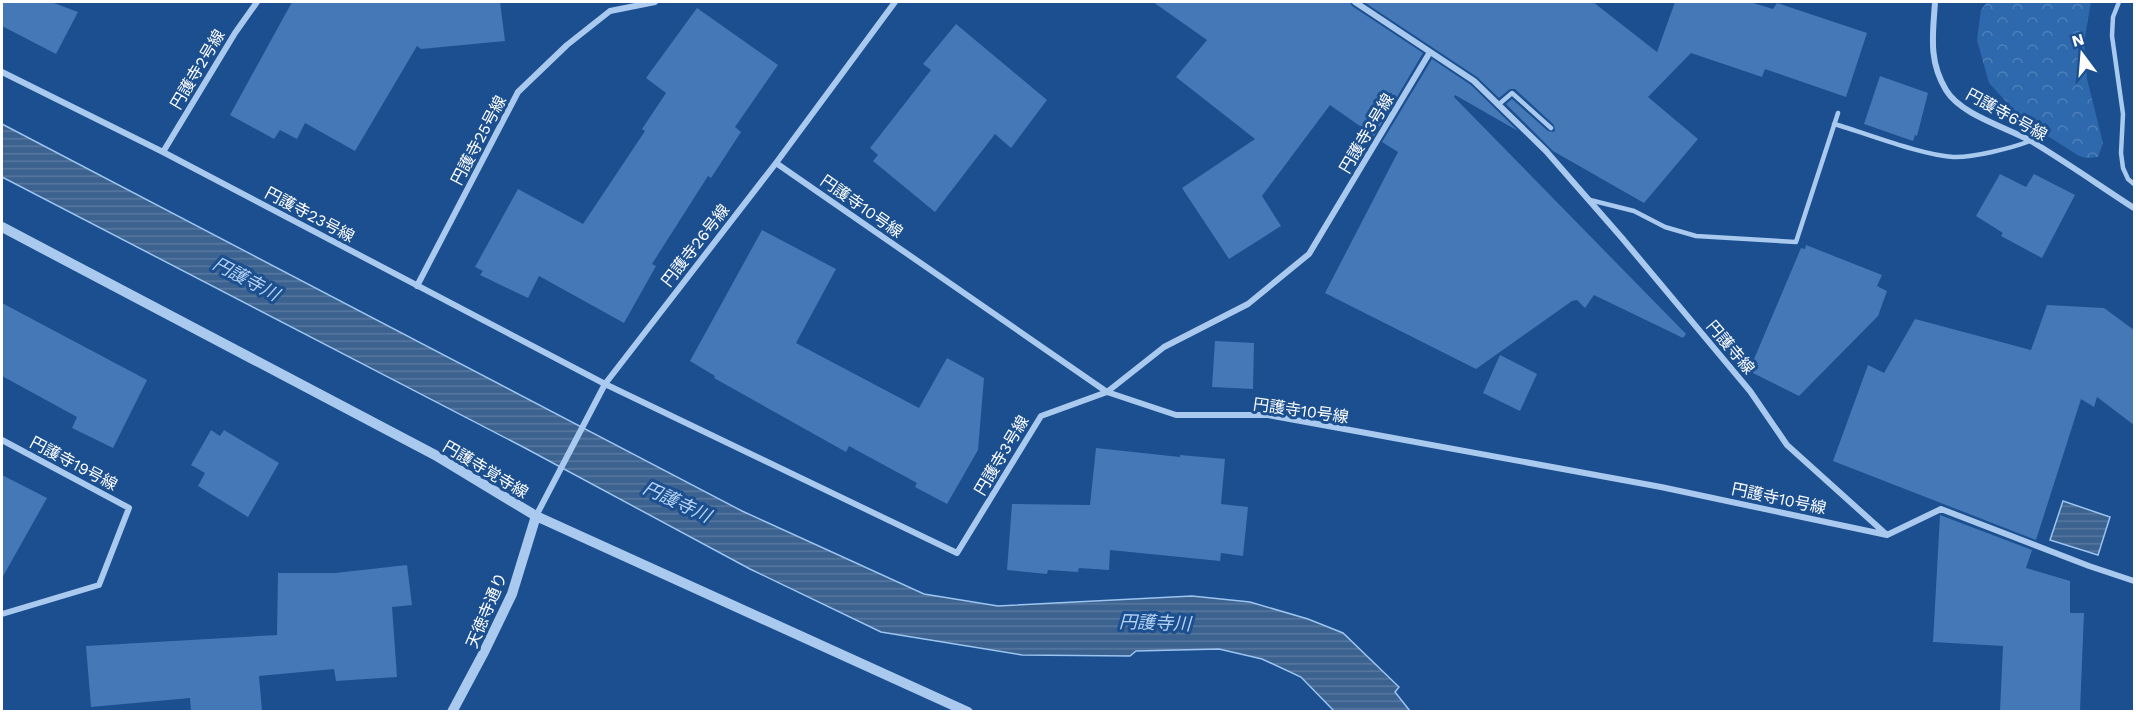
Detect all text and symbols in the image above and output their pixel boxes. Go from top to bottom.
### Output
north arrow [2052,24,2112,84]
street label: 円護寺2号線 [166,26,229,112]
text: N [2070,29,2086,51]
street label: 円護寺6号線 [1963,84,2051,144]
street label: 円護寺3号線 [1335,90,1398,176]
street label: 円護寺25号線 [447,92,510,188]
street label: 円護寺10号線 [817,171,907,242]
street label: 円護寺23号線 [262,183,358,246]
street label: 円護寺26号線 [657,200,733,290]
water label: 円護寺川 [210,252,285,306]
street label: 円護寺線 [1703,317,1758,378]
street label: 円護寺10号線 [1252,394,1350,427]
street label: 円護寺3号線 [970,412,1033,498]
street label: 円護寺19号線 [27,432,121,494]
street label: 円護寺覚寺線 [440,437,532,502]
water label: 円護寺川 [640,477,716,527]
street label: 円護寺10号線 [1730,479,1828,518]
street label: 天徳寺通り [462,570,511,651]
water label: 円護寺川 [1119,611,1193,634]

